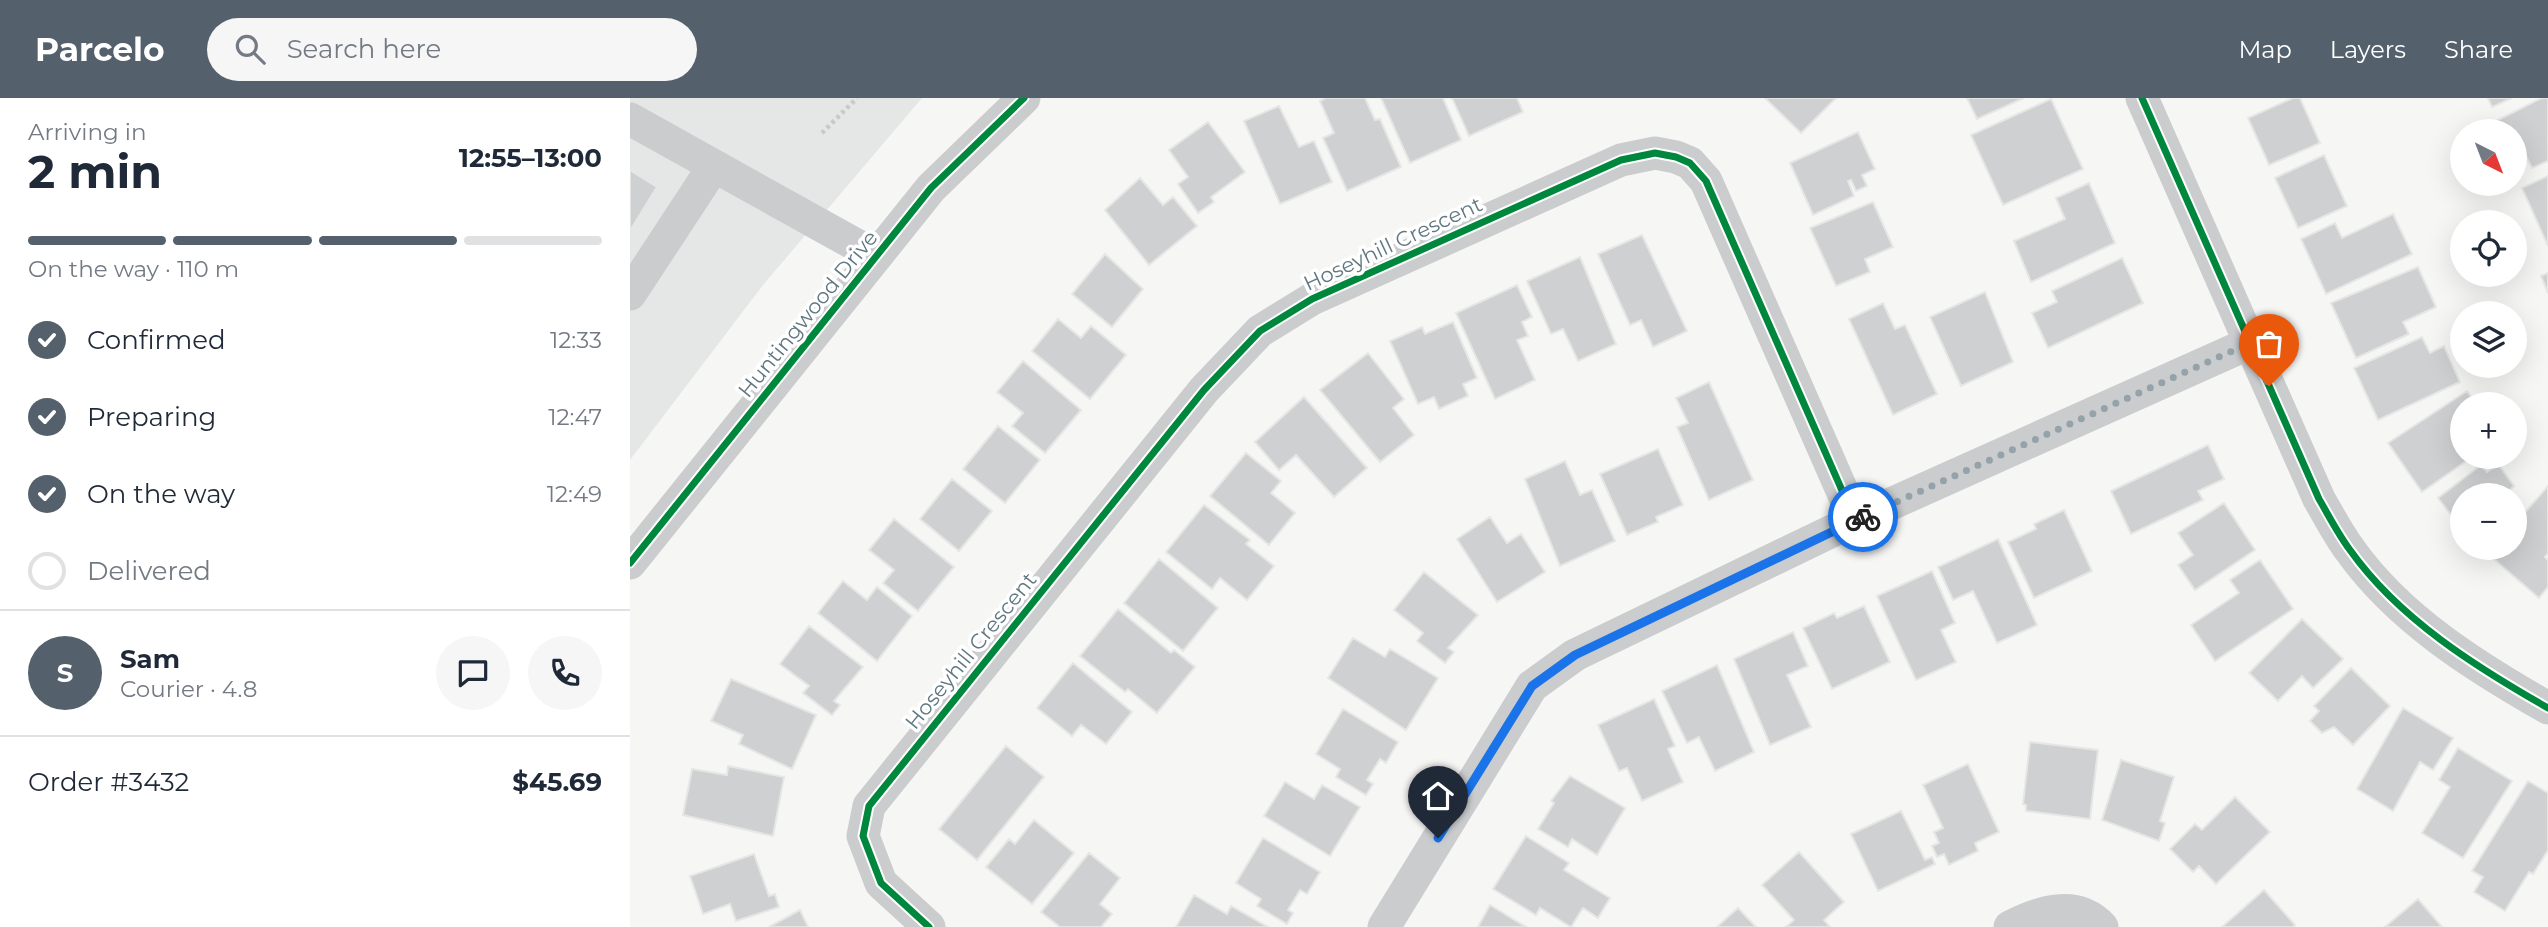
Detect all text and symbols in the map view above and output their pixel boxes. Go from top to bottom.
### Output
search box [207,18,697,81]
text: Parcelo [35,29,165,69]
icon: search [231,30,269,68]
text: Search here [287,33,441,65]
text: Map [2238,35,2292,64]
text: Layers [2330,35,2406,64]
text: Share [2444,35,2513,64]
text: Arriving in [28,118,147,146]
north arrow [2450,119,2527,196]
map controls [2450,119,2527,560]
text: 12:55–13:00 [459,142,602,174]
text: 2 min [28,143,162,200]
street label: Hoseyhill Crescent [1300,191,1486,296]
button: locate [2450,210,2527,287]
street label: Huntingwood Drive [733,225,883,402]
text: On the way · 110 m [28,255,239,283]
button: layers [2450,301,2527,378]
pin [2239,314,2299,386]
icon: check [28,321,66,359]
text: Confirmed [87,324,226,356]
icon: bag [2250,325,2288,363]
text: 12:33 [550,326,602,354]
button: + [2450,392,2527,469]
icon: check [28,398,66,436]
text: Preparing [87,401,216,433]
text: 12:47 [548,403,602,431]
icon: check [28,475,66,513]
text: On the way [87,478,235,510]
text: 12:49 [547,480,602,508]
courier [1828,482,1898,552]
button: − [2450,483,2527,560]
icon: bike [1844,498,1882,536]
text: Delivered [87,555,211,587]
street label: Hoseyhill Crescent [900,567,1041,734]
button: chat [436,636,510,710]
button: phone [528,636,602,710]
text: Sam [120,643,180,675]
text: S [57,657,73,689]
text: Courier · 4.8 [120,675,257,703]
text: Order #3432 [28,766,189,798]
text: $45.69 [512,766,602,798]
pin [1408,766,1468,838]
icon: home [1419,777,1457,815]

